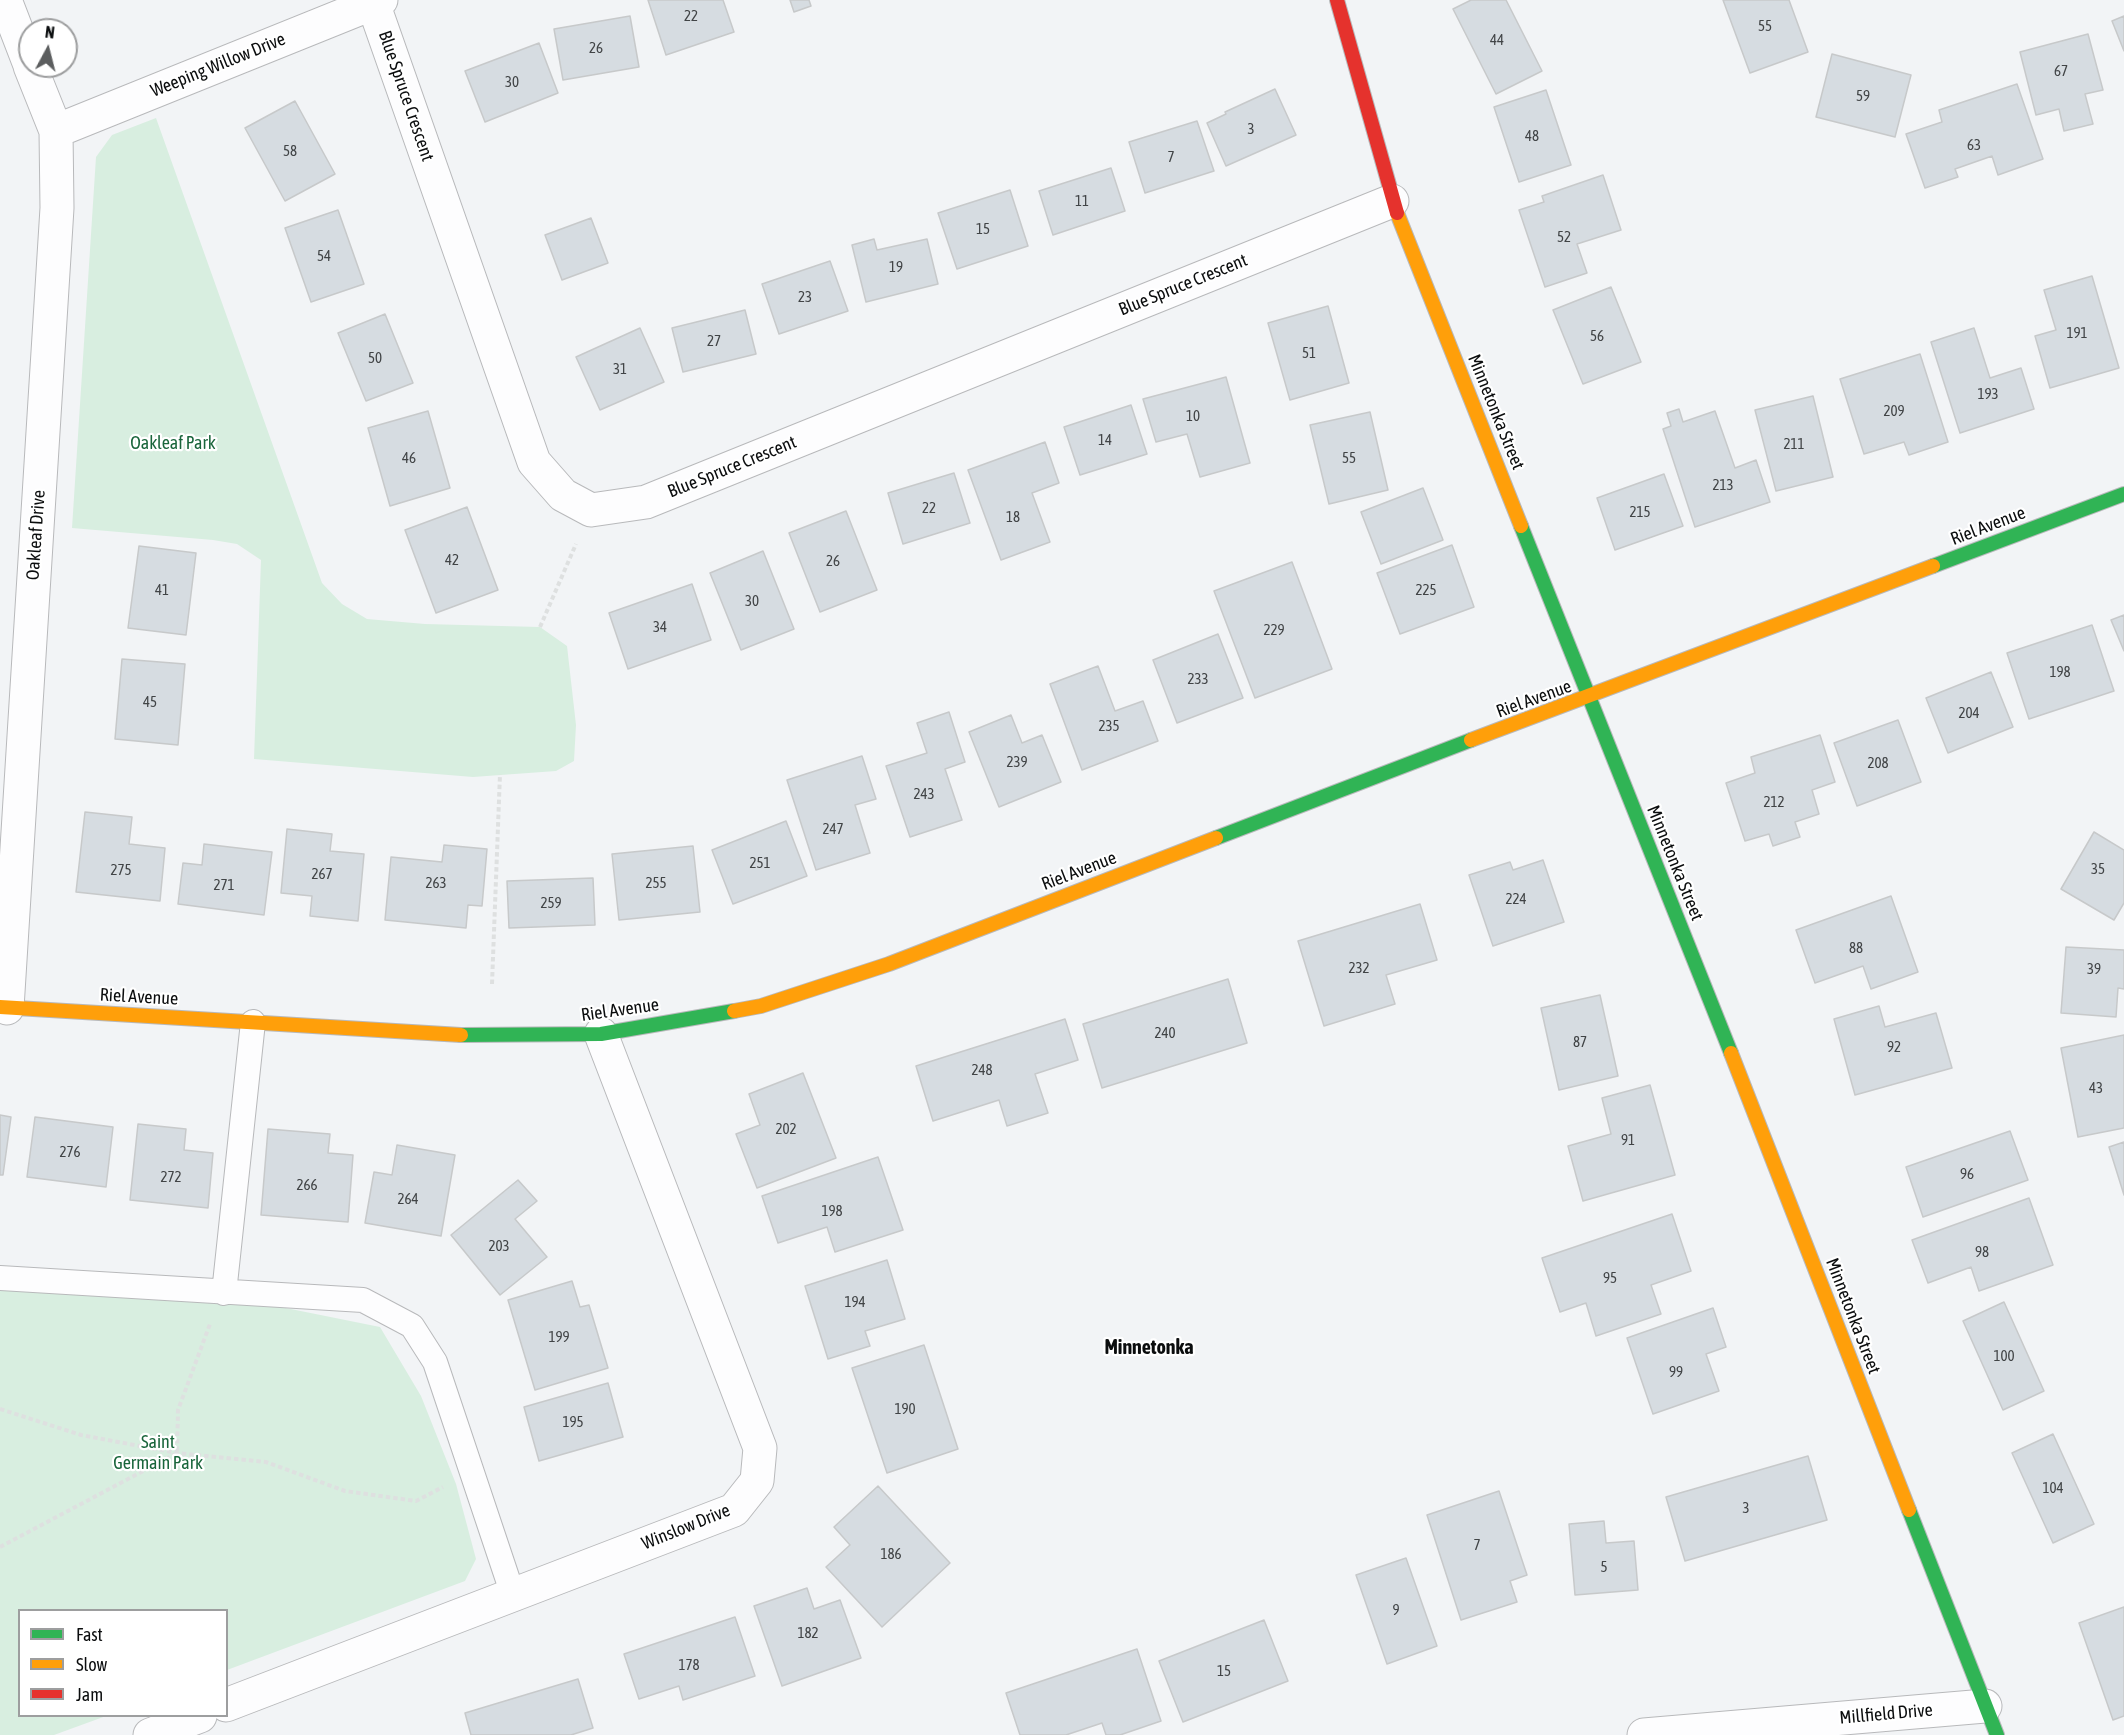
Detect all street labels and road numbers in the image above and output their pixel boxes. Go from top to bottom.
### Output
street label: Weeping Willow Drive [147,28,289,102]
street label: Blue Spruce Crescent [374,28,438,164]
street label: Blue Spruce Crescent [1116,249,1250,321]
street label: Minnetonka Street [1463,351,1529,473]
street label: Blue Spruce Crescent [665,431,799,503]
street label: Oakleaf Drive [22,489,50,581]
street label: Riel Avenue [1948,502,2028,550]
street label: Riel Avenue [1493,675,1575,723]
street label: Minnetonka Street [1642,802,1708,924]
street label: Riel Avenue [1039,847,1119,895]
street label: Riel Avenue [99,984,179,1010]
street label: Riel Avenue [580,994,660,1026]
street label: Minnetonka Street [1821,1255,1885,1377]
street label: Winslow Drive [639,1500,733,1554]
street label: Millfield Drive [1838,1699,1934,1729]

